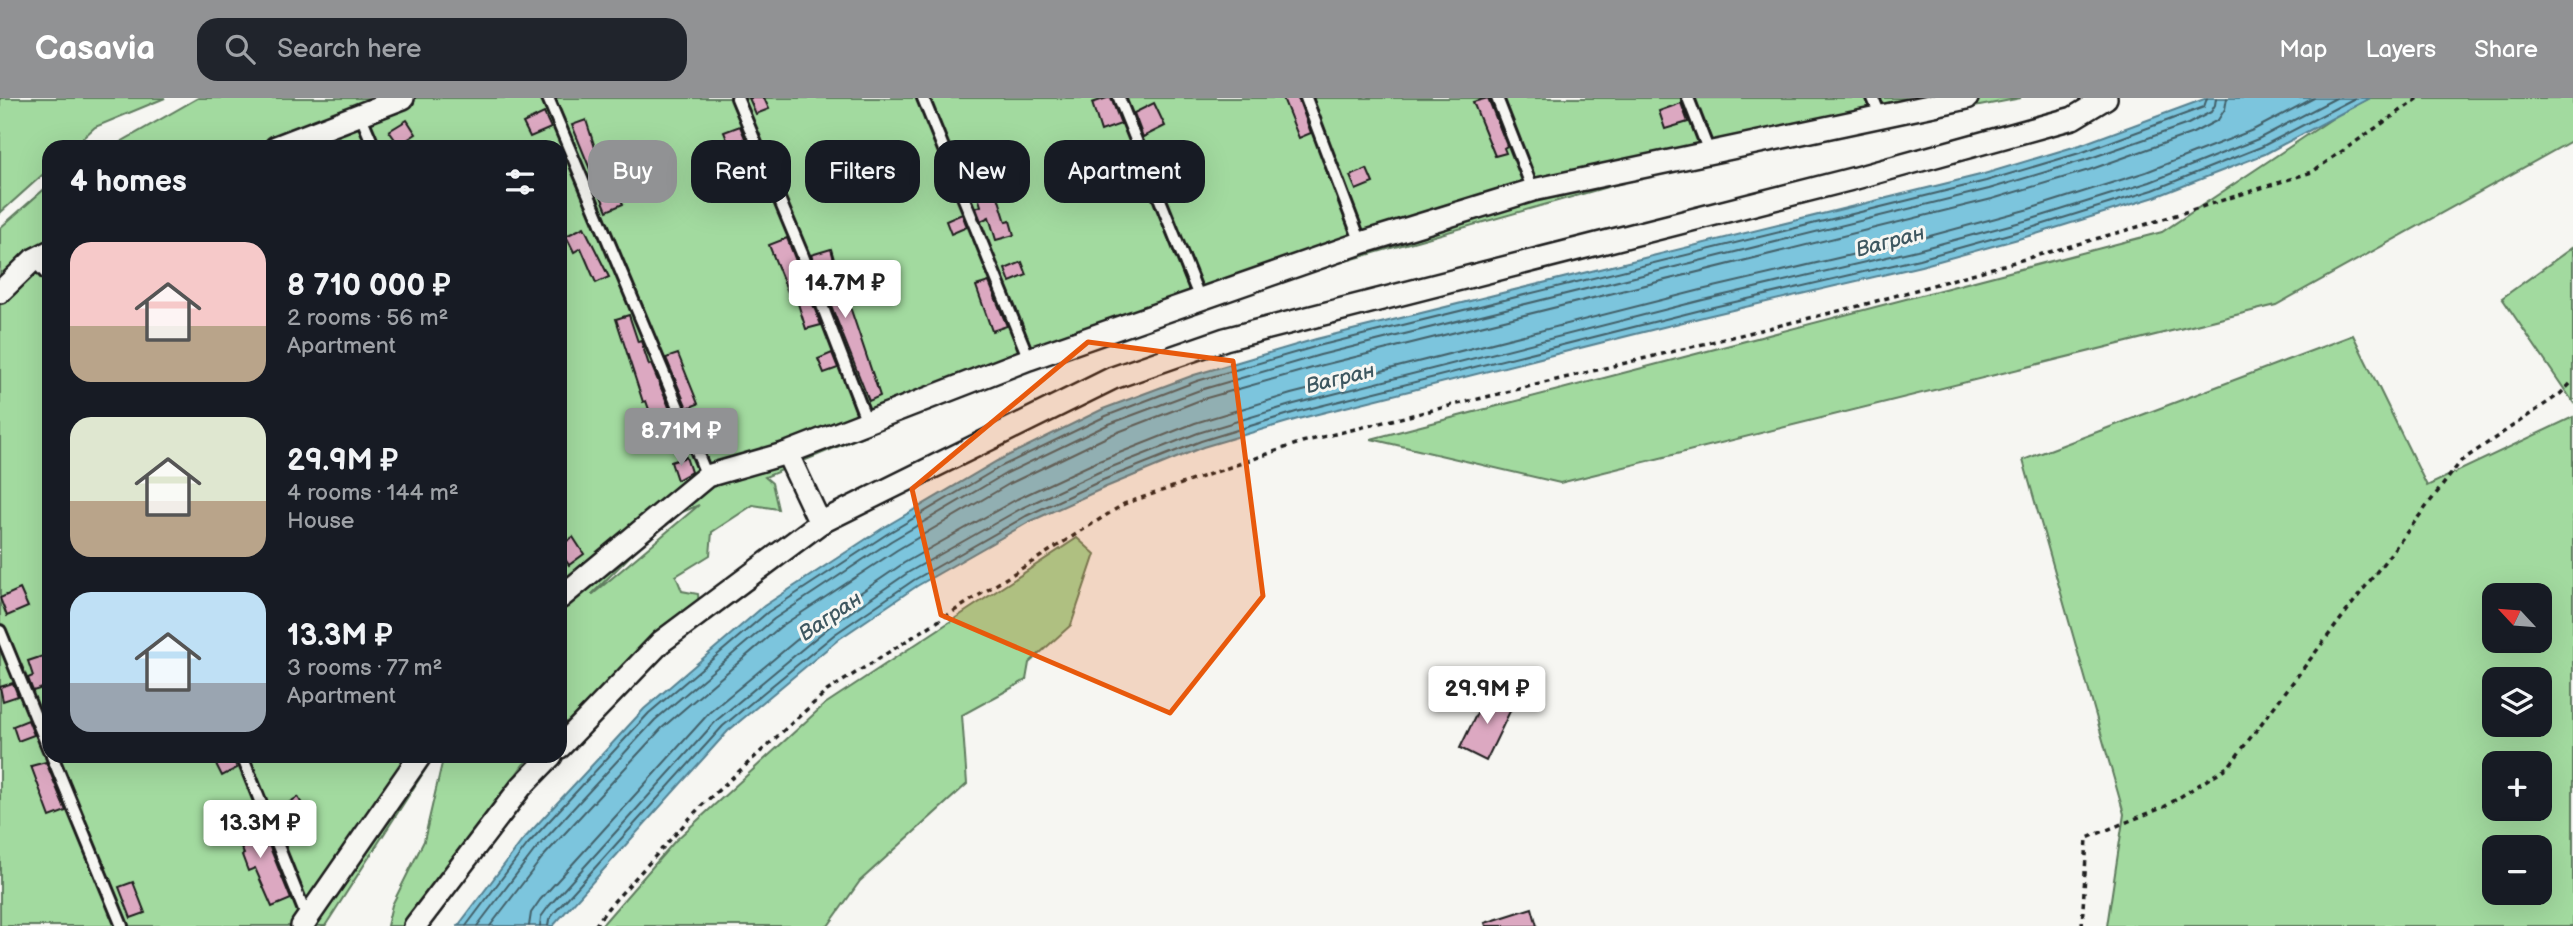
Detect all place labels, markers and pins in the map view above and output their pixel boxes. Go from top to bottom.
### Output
pin: 14.7M ₽ [780,260,910,320]
pin: 8.71M ₽ [616,408,746,468]
pin: 29.9M ₽ [1422,666,1552,726]
pin: 13.3M ₽ [195,800,325,860]

